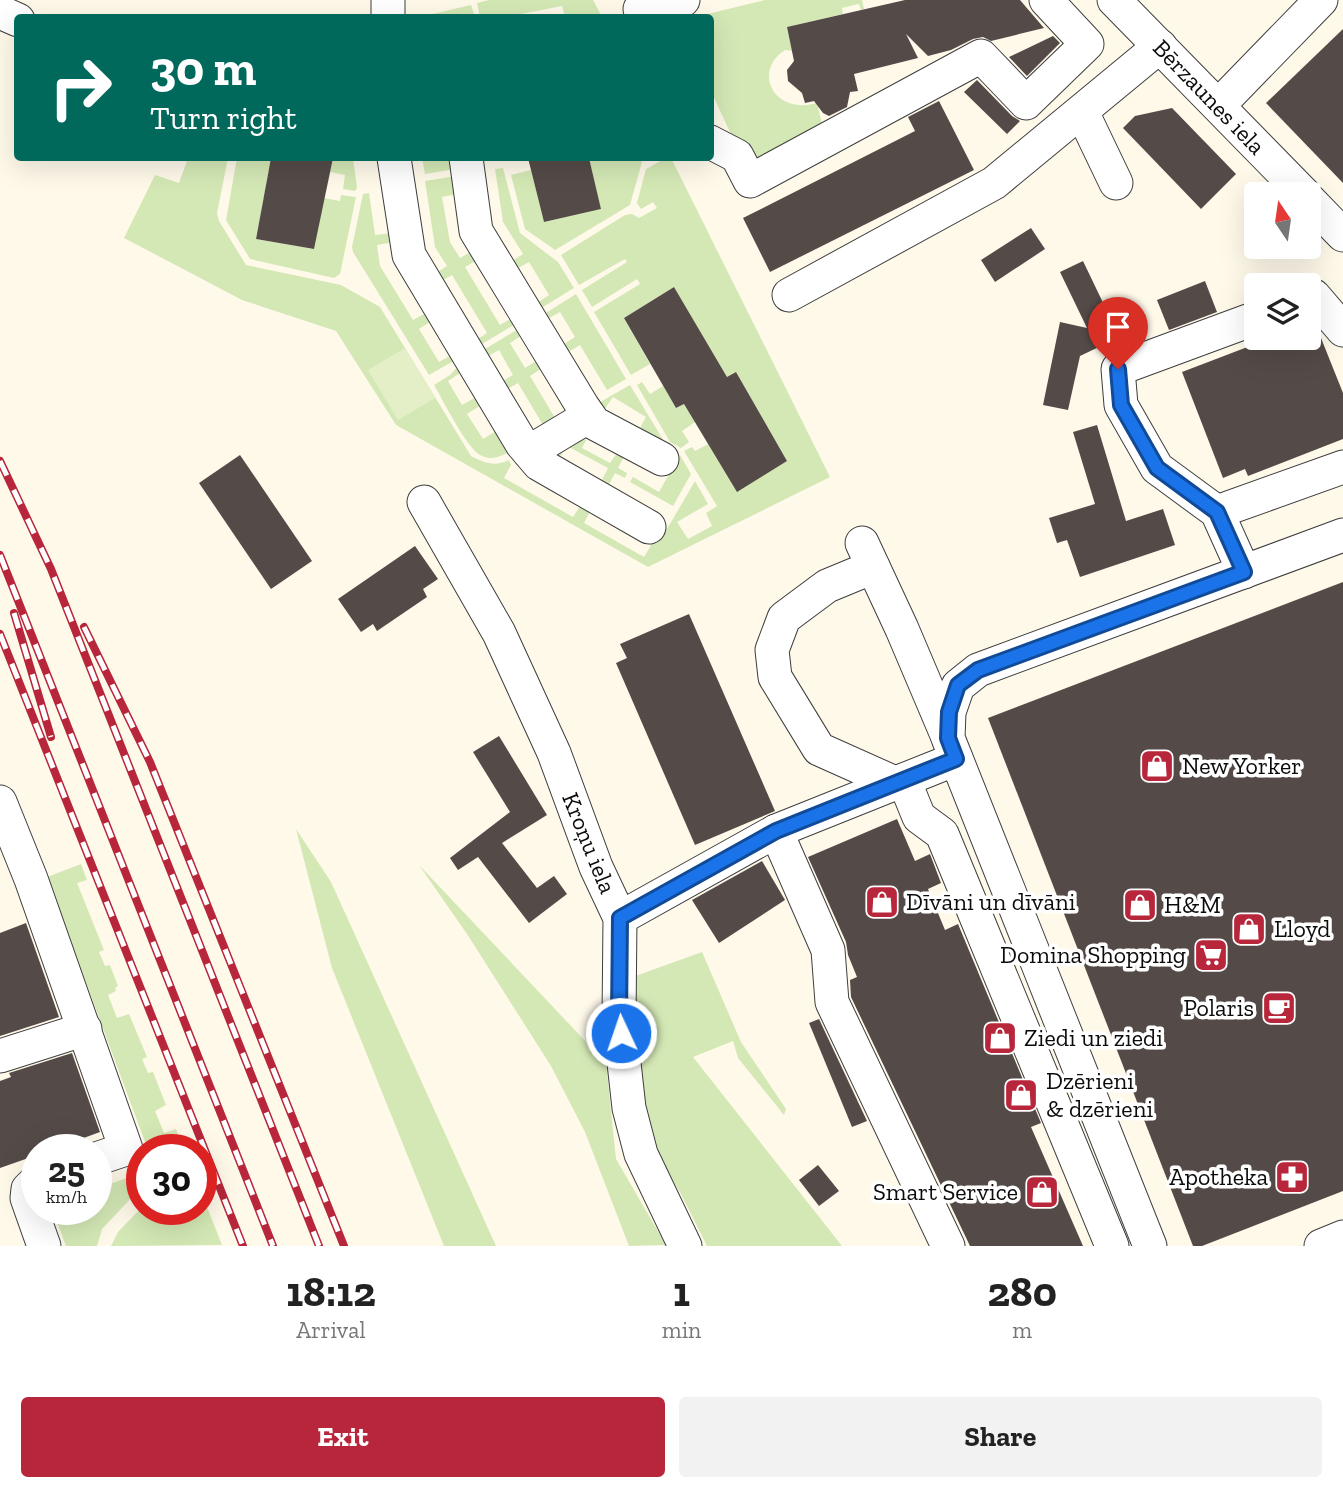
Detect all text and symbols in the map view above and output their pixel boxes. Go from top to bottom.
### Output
street label: Bērzaunes iela [1147,33,1272,161]
text: 30 m [150,39,256,98]
icon: right [35,42,126,133]
text: Turn right [150,99,297,137]
north arrow [1244,182,1321,259]
map controls [1244,182,1321,350]
button: layers [1244,273,1321,350]
pin [1088,297,1148,369]
icon: arrive [1099,308,1137,346]
shop icon: New Yorker [1138,747,1176,785]
place label: New Yorker [1182,751,1301,780]
street label: Kroņu iela [556,788,623,898]
shop icon: Dīvāni un dīvāni [863,883,901,921]
shop icon: H&M [1121,886,1159,924]
place label: Dīvāni un dīvāni [906,887,1076,916]
place label: H&M [1164,890,1221,919]
shop icon: Lloyd [1230,910,1268,948]
place label: Lloyd [1274,914,1331,943]
supermarket icon: Domina Shopping [1192,936,1230,974]
place label: Domina Shopping [1000,940,1186,969]
cafe icon: Polaris [1260,989,1298,1027]
place label: Polaris [1183,993,1254,1022]
position arrow [584,996,658,1070]
shop icon: Ziedi un ziedi [981,1019,1019,1057]
place label: Ziedi un ziedi [1024,1023,1163,1052]
place label: Dzērieni & dzērieni [1046,1066,1153,1123]
shop icon: Dzērieni & dzērieni [1002,1076,1040,1114]
speed limit sign: 30 [126,1134,217,1225]
text: 25 [48,1149,85,1191]
pharmacy icon: Apotheka [1273,1158,1311,1196]
place label: Apotheka [1169,1162,1268,1191]
shop icon: Smart Service [1023,1173,1061,1211]
place label: Smart Service [873,1177,1018,1206]
text: km/h [46,1186,87,1208]
text: 18:12 [286,1266,376,1317]
text: 1 [673,1266,690,1317]
text: 280 [987,1266,1057,1317]
text: Arrival [296,1316,366,1344]
text: min [662,1316,701,1344]
text: m [1012,1316,1032,1344]
button: Exit [21,1397,665,1477]
button: Share [679,1397,1322,1477]

